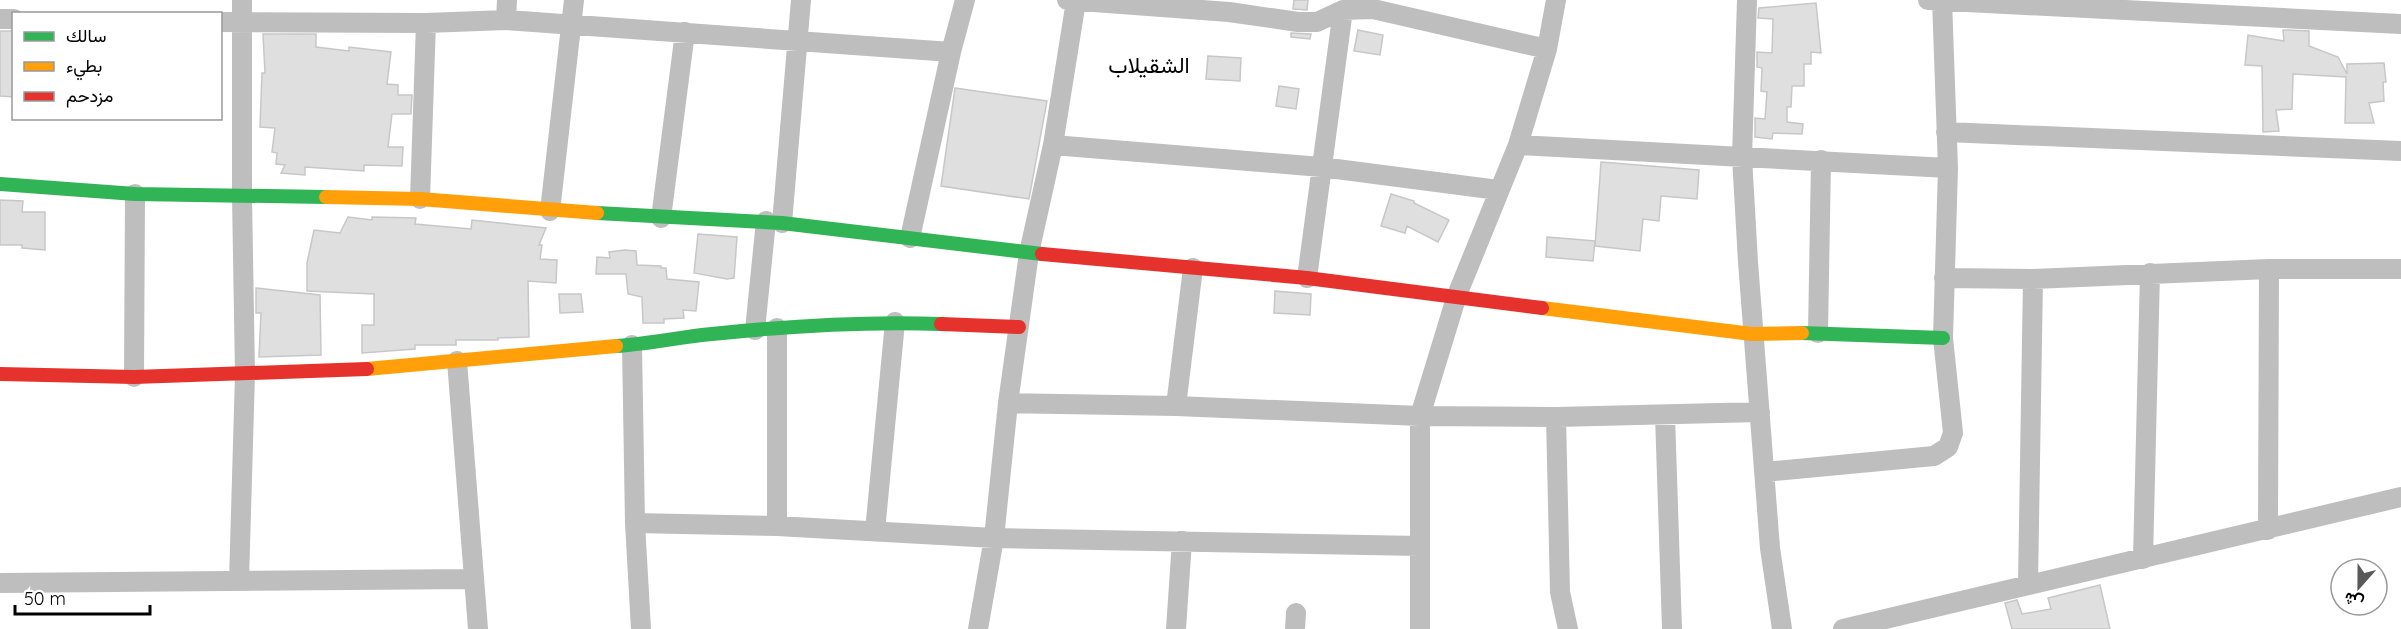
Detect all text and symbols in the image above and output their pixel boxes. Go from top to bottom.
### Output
legend [12,12,222,120]
text: سالك [66,24,106,47]
district label: الشقيلاب [1108,51,1190,79]
text: بطيء [66,54,102,81]
text: مزدحم [66,84,113,108]
north arrow [2329,557,2389,617]
scale bar [15,578,150,616]
text: 50 m [24,587,66,610]
text: ش [2341,588,2366,614]

